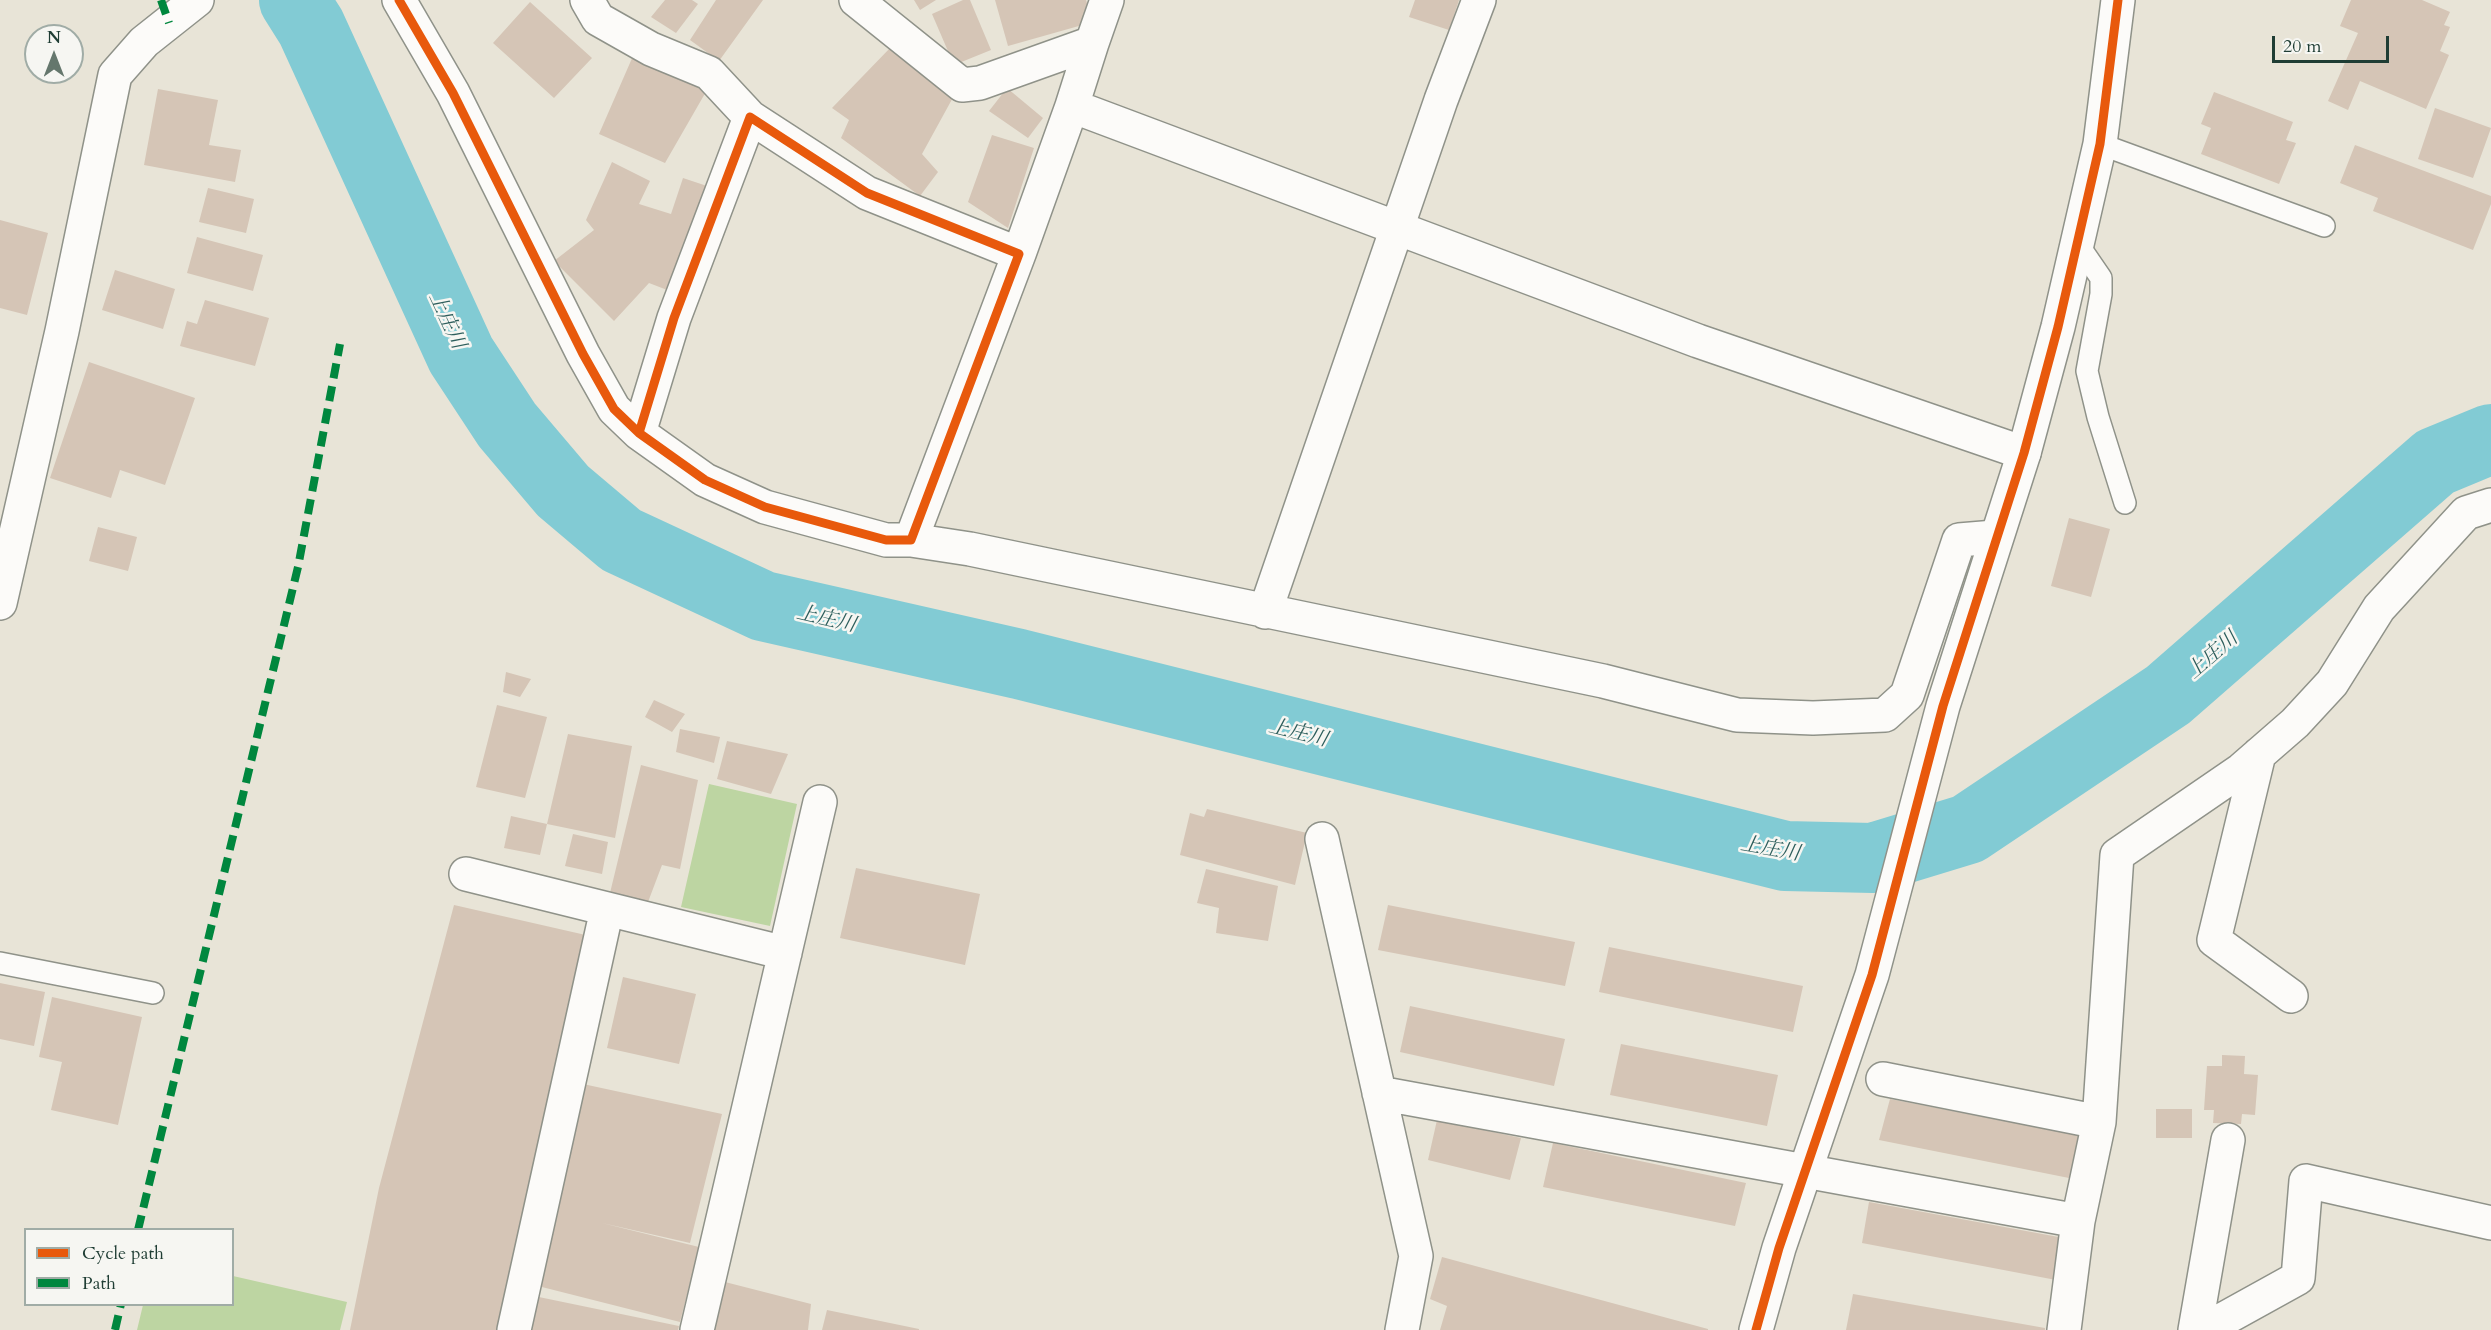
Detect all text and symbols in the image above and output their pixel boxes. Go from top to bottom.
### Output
north arrow [24,24,84,84]
scale bar [2275,24,2392,62]
text: N [47,27,61,49]
text: 20 m [2283,34,2322,59]
water label: 上庄川 [422,289,470,353]
water label: 上庄川 [794,602,858,638]
water label: 上庄川 [2182,627,2244,685]
water label: 上庄川 [1266,715,1330,753]
water label: 上庄川 [1738,833,1802,867]
legend [24,1228,234,1306]
text: Cycle path [82,1241,164,1266]
text: Path [82,1271,116,1296]

